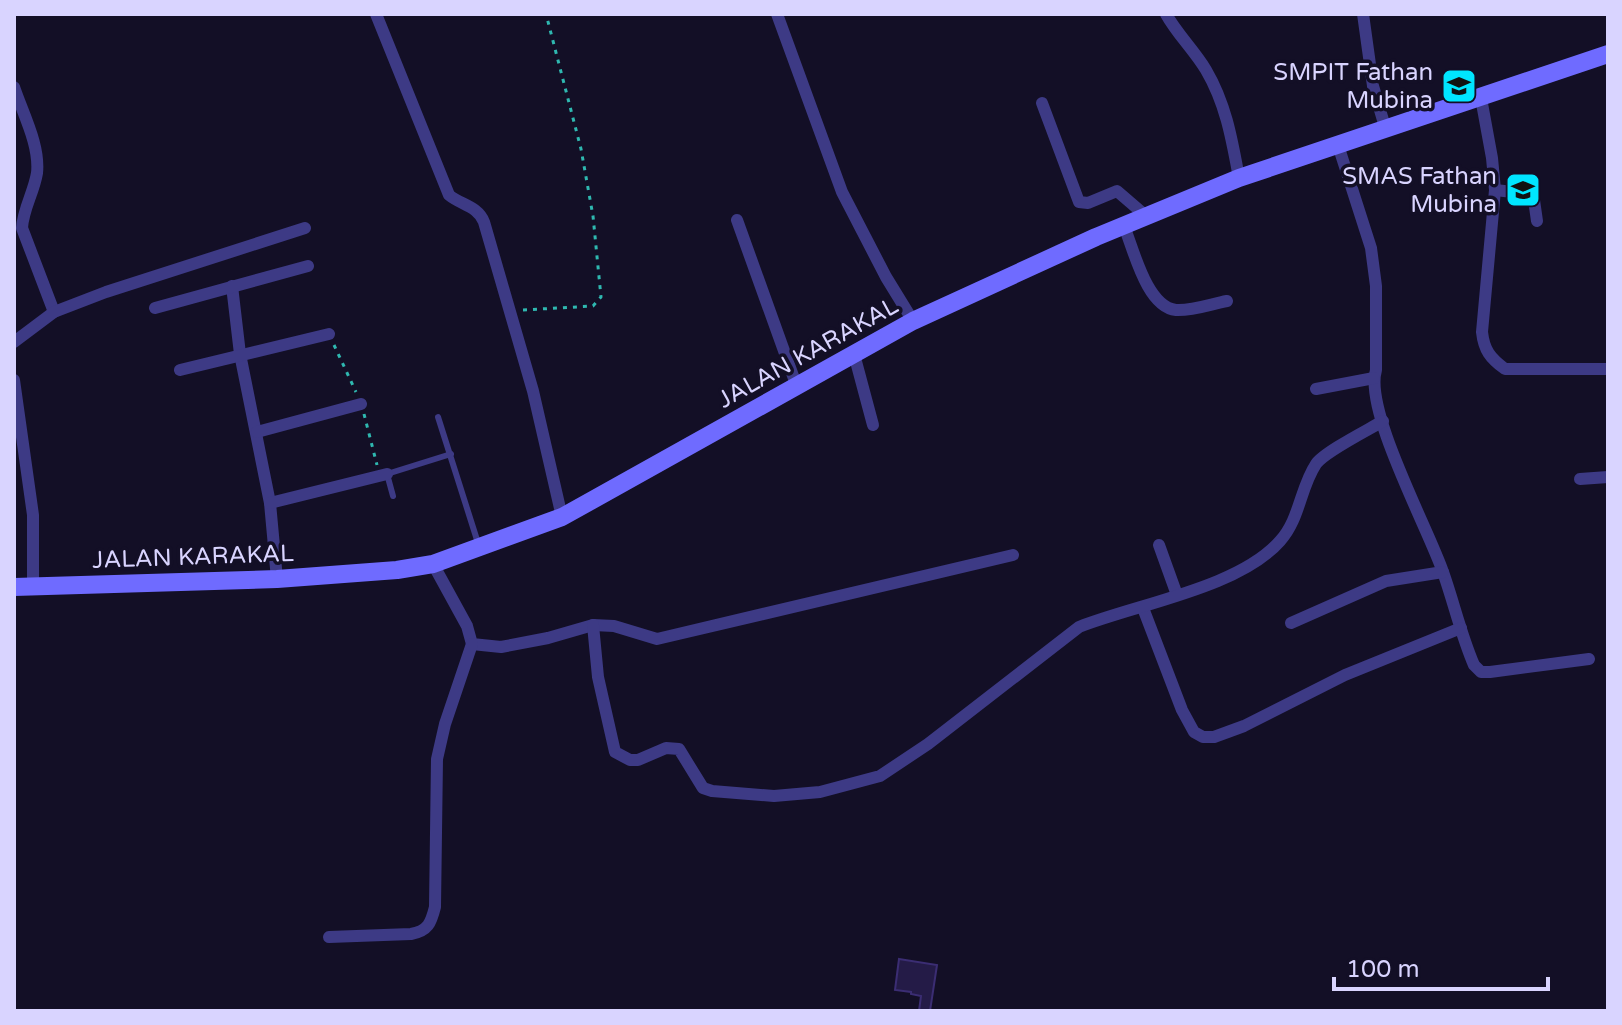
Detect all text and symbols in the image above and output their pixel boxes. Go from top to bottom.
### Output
place label: SMPIT Fathan Mubina [1273,58,1433,115]
school or university icon: SMPIT Fathan Mubina [1440,67,1478,105]
place label: SMAS Fathan Mubina [1342,162,1497,219]
school or university icon: SMAS Fathan Mubina [1504,171,1542,209]
street label: JALAN KARAKAL [713,291,903,415]
street label: JALAN KARAKAL [92,539,294,575]
scale bar [1334,941,1548,991]
text: 100 m [1346,955,1420,984]

